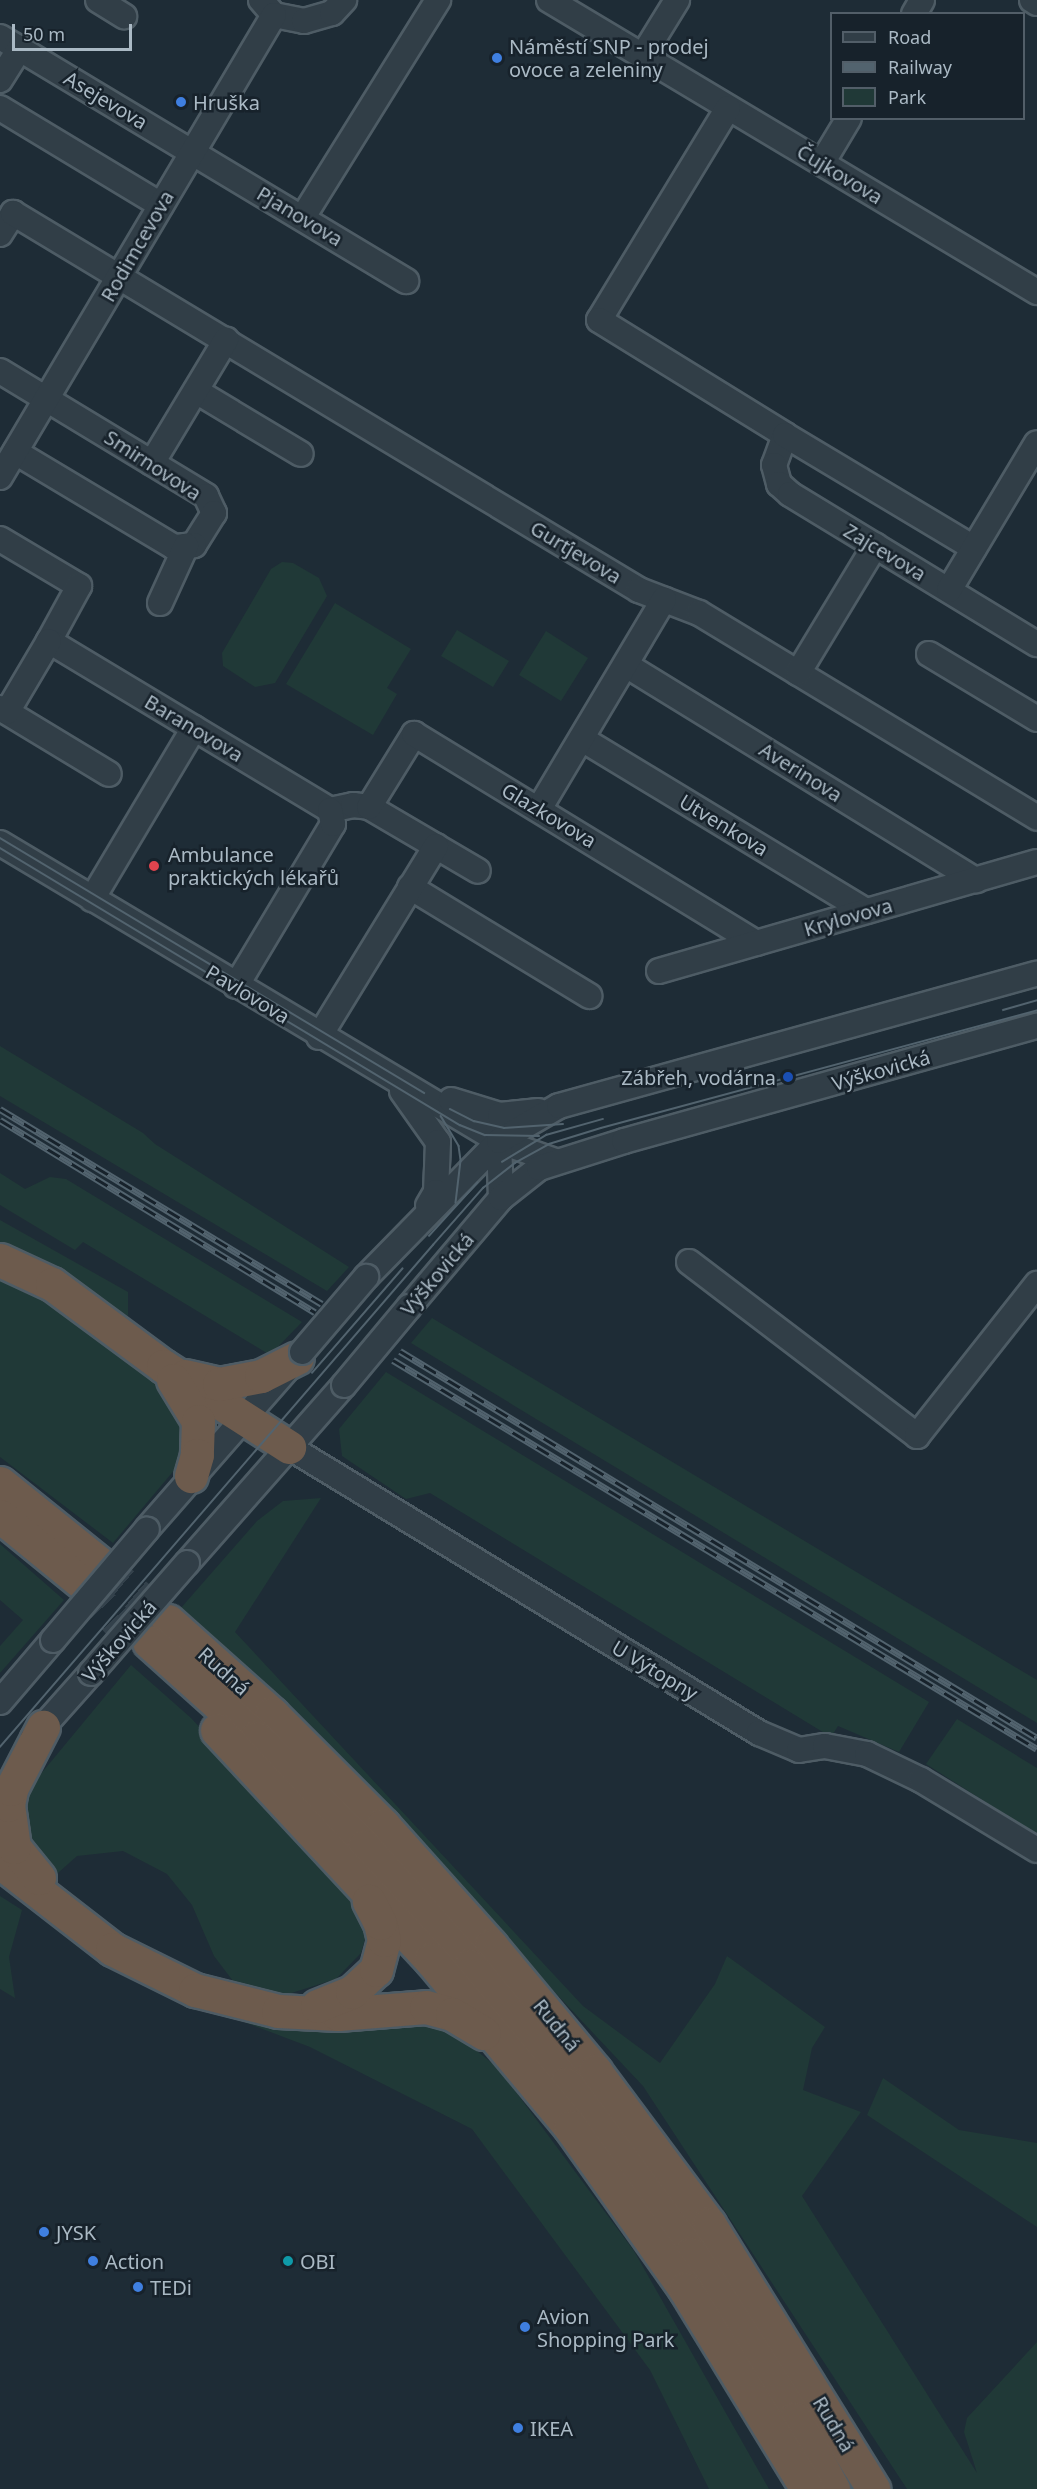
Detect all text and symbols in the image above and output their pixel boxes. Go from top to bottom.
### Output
scale bar [15,12,135,50]
legend [830,12,1025,120]
text: 50 m [23,22,65,46]
text: Road [888,25,931,49]
place label: Náměstí SNP - prodej ovoce a zeleniny [509,34,709,81]
marker: Náměstí SNP - prodej ovoce a zeleniny [490,51,504,65]
text: Railway [888,55,952,79]
street label: Asejevova [60,66,152,134]
text: Park [888,85,926,109]
place label: Hruška [193,90,260,114]
marker: Hruška [174,95,188,109]
street label: Čujkovova [793,139,887,209]
street label: Pjanovova [253,181,347,251]
street label: Rodimcevova [96,186,178,306]
street label: Smirnovova [100,425,206,505]
street label: Gurťjevova [526,516,626,588]
street label: Zajcevova [840,518,930,586]
street label: Baranovova [140,689,248,767]
street label: Averinova [755,737,847,807]
street label: Glazkovova [497,777,601,853]
street label: Utvenkova [675,789,773,861]
place label: Ambulance praktických lékařů [168,843,339,890]
marker: Ambulance praktických lékařů [145,857,163,875]
street label: Krylovova [801,893,895,941]
street label: Pavlovova [202,960,294,1028]
street label: Výškovická [829,1045,933,1095]
place label: Zábřeh, vodárna [621,1065,776,1089]
marker: Zábřeh, vodárna [781,1070,795,1084]
street label: Výškovická [395,1228,479,1320]
street label: Výškovická [77,1595,161,1687]
street label: U Výtopny [608,1635,702,1705]
street label: Rudná [193,1642,255,1700]
street label: Rudná [529,1994,585,2056]
place label: JYSK [56,2220,96,2244]
marker: JYSK [37,2225,51,2239]
place label: Action [105,2249,164,2273]
place label: OBI [300,2249,335,2273]
marker: Action [86,2254,100,2268]
marker: OBI [281,2254,295,2268]
place label: TEDi [150,2275,192,2299]
marker: TEDi [131,2280,145,2294]
place label: Avion Shopping Park [537,2304,674,2351]
marker: Avion Shopping Park [518,2320,532,2334]
street label: Rudná [808,2392,860,2456]
place label: IKEA [530,2416,573,2440]
marker: IKEA [511,2421,525,2435]

